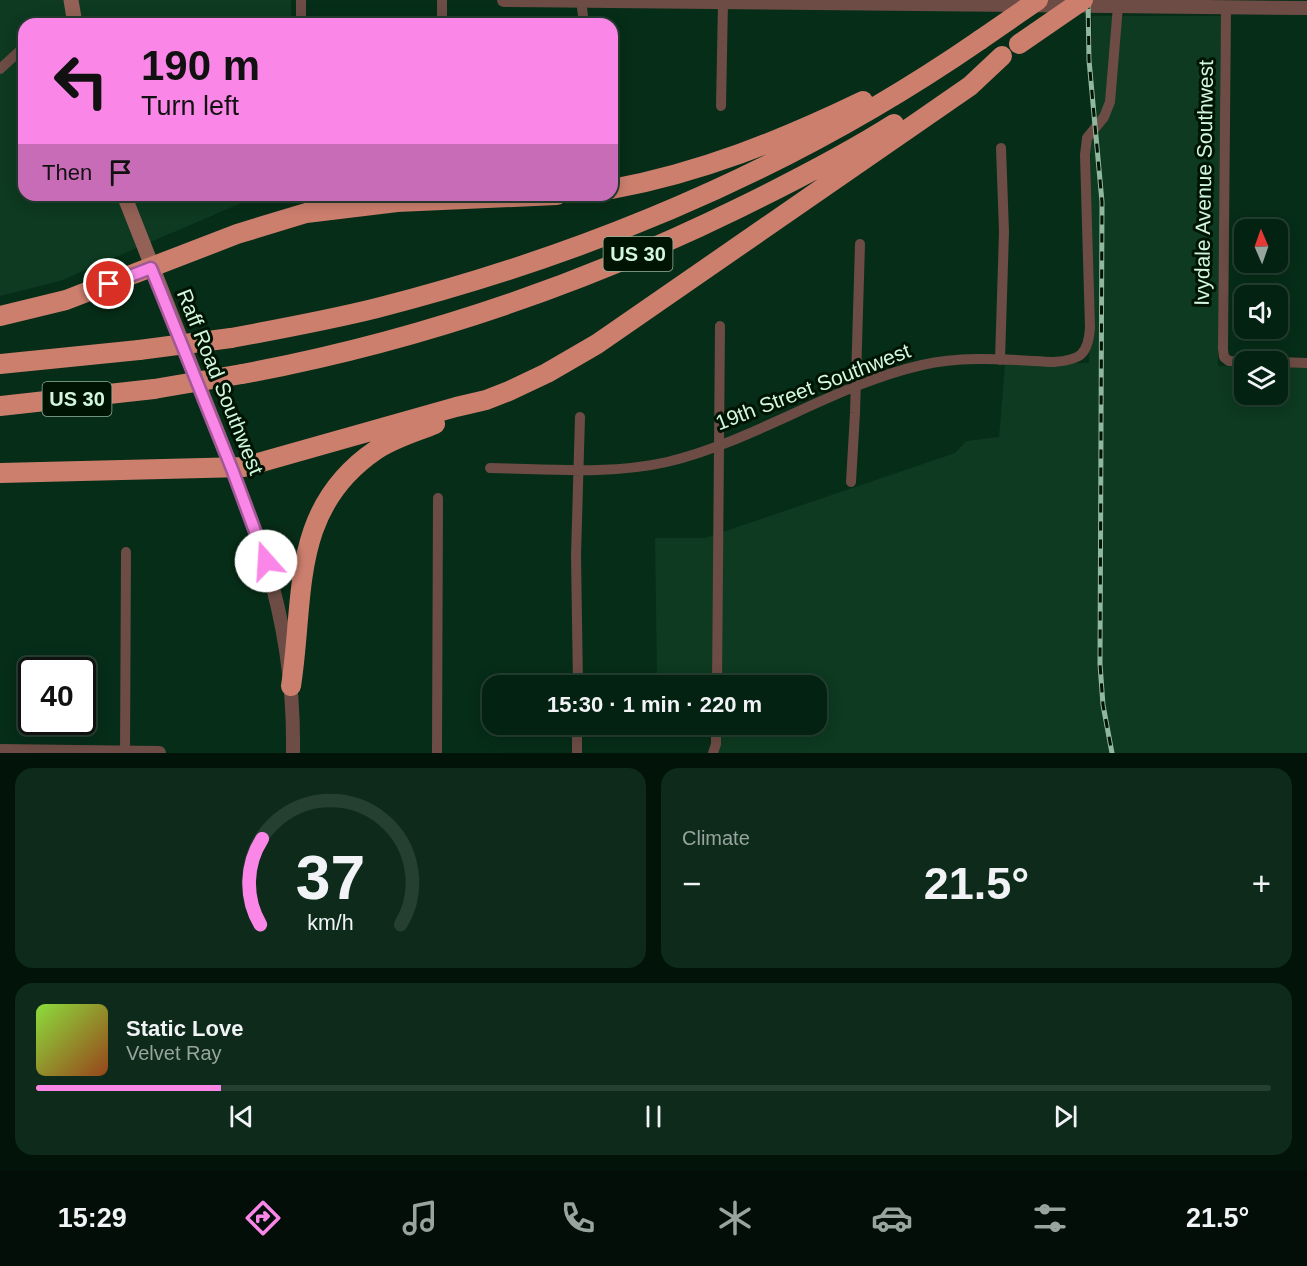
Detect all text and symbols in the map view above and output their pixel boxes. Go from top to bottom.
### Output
icon: left [42,42,120,120]
text: 190 m [141,42,260,89]
street label: Ivydale Avenue Southwest [1190,60,1217,306]
text: Turn left [141,91,239,121]
icon: arrive [104,156,137,189]
text: Then [42,160,92,185]
north arrow [1234,219,1288,273]
map controls [1234,219,1288,405]
road number: US 30 [604,237,672,271]
pin [83,258,134,309]
icon: arrive [92,267,125,300]
button: sound [1234,285,1288,339]
street label: Raff Road Southwest [173,286,268,478]
street label: 19th Street Southwest [712,339,914,434]
button: layers [1234,351,1288,405]
road number: US 30 [42,382,112,416]
position arrow [234,529,298,593]
speed limit sign: 40 [18,657,96,735]
text: 15:30 · 1 min · 220 m [547,692,762,717]
text: Climate [682,827,750,849]
text: 37 [296,843,365,912]
text: 21.5° [924,858,1029,909]
text: − [682,865,701,902]
text: + [1252,865,1271,902]
text: km/h [307,911,354,935]
text: Static Love [126,1016,243,1041]
text: Velvet Ray [126,1042,222,1064]
icon: previous [225,1100,258,1133]
icon: pause [637,1100,670,1133]
icon: next [1049,1100,1082,1133]
icon: directions [242,1197,284,1239]
icon: music [399,1197,441,1239]
icon: phone [557,1197,599,1239]
icon: climate [714,1197,756,1239]
icon: car [871,1197,913,1239]
icon: filters [1029,1197,1071,1239]
text: 15:29 [58,1203,127,1233]
text: 21.5° [1186,1203,1249,1233]

